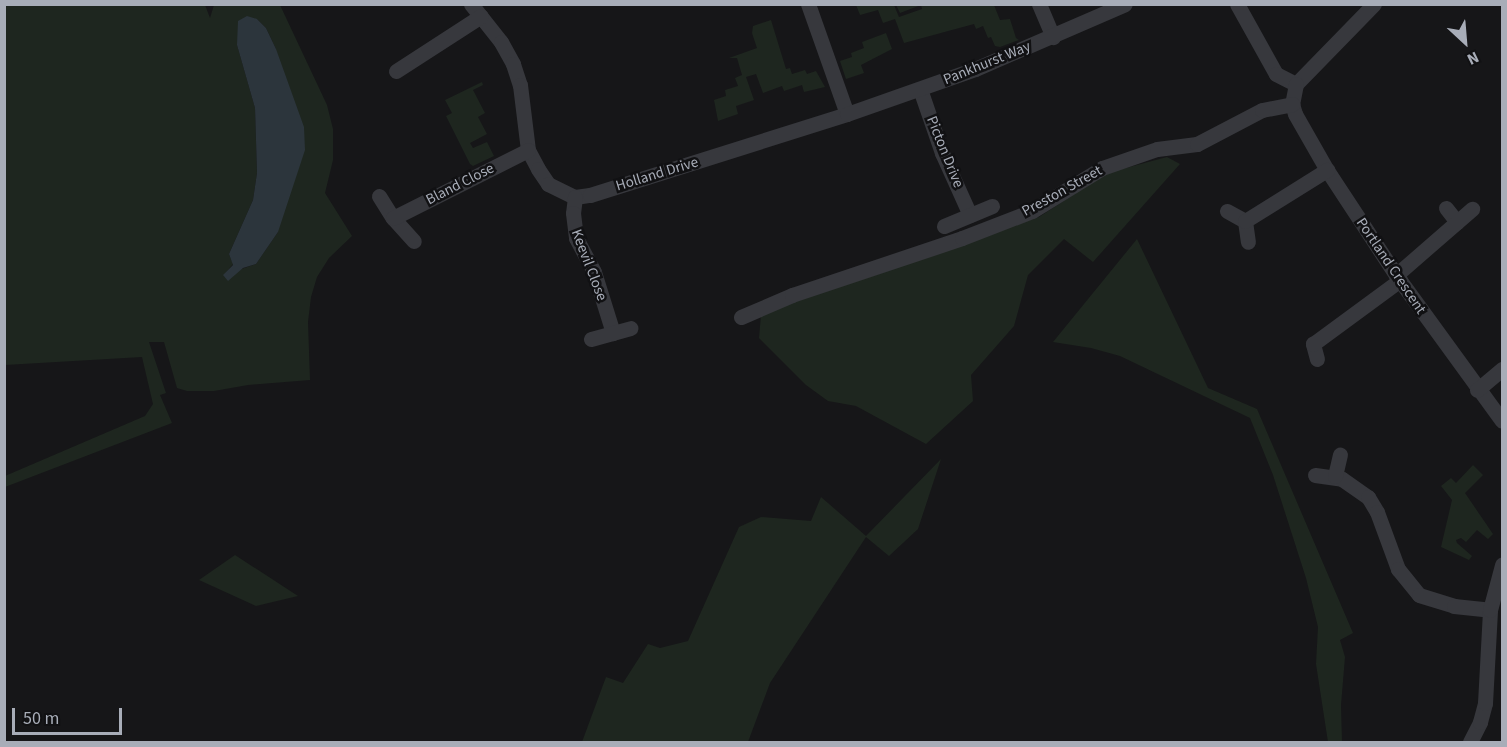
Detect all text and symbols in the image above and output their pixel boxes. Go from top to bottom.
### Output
north arrow [1435,12,1495,72]
street label: Pankhurst Way [941,37,1033,89]
text: N [1463,46,1483,70]
street label: Picton Drive [922,114,968,190]
street label: Holland Drive [614,153,700,195]
street label: Bland Close [423,159,497,209]
street label: Preston Street [1019,162,1105,220]
street label: Portland Crescent [1352,215,1430,317]
street label: Keevil Close [567,227,611,303]
scale bar [15,696,124,734]
text: 50 m [23,706,59,731]

